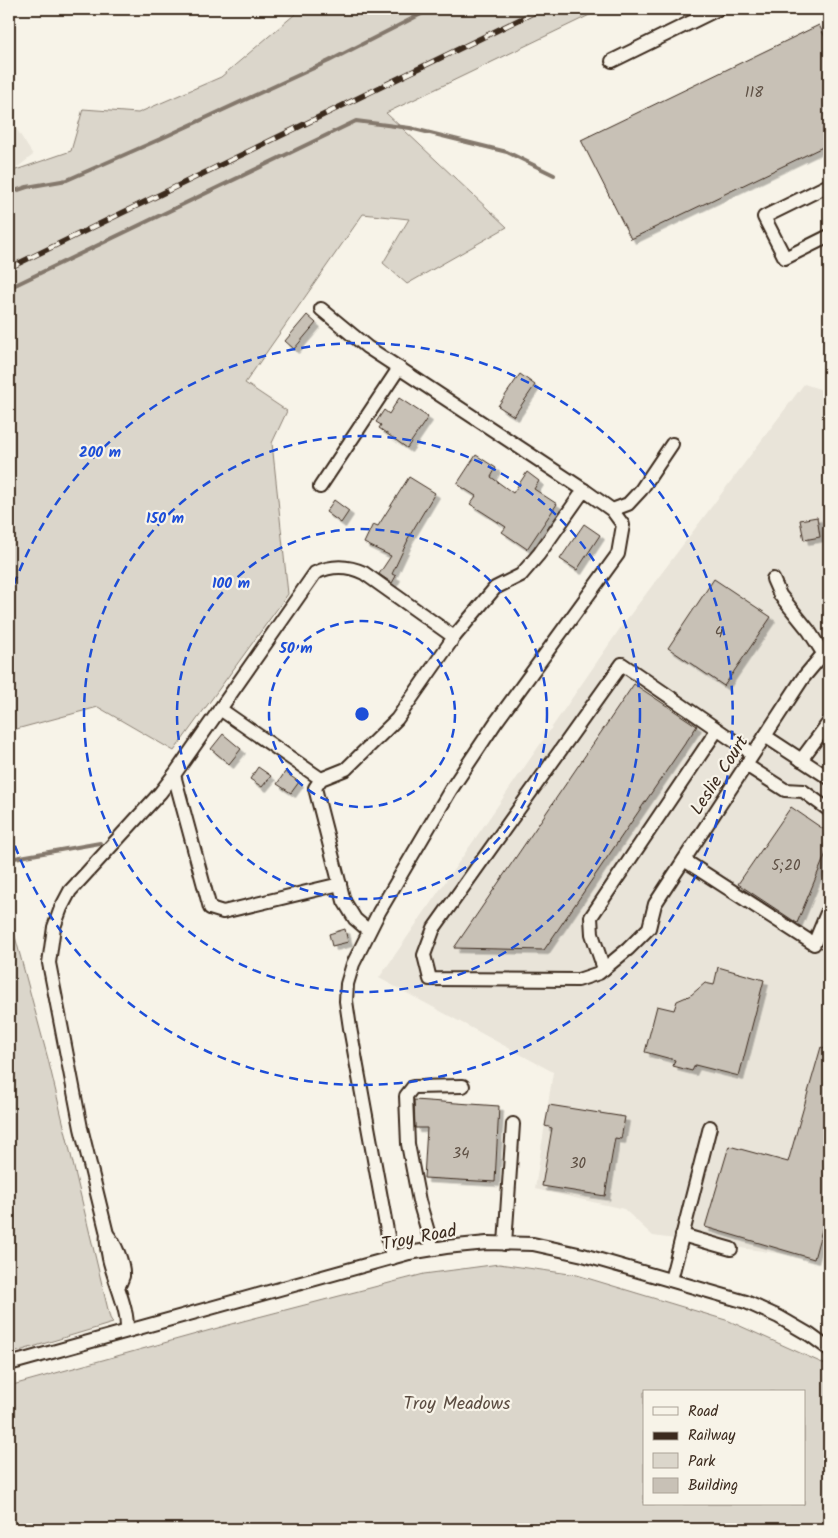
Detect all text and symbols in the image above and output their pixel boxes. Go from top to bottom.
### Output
house number: 118 [745,81,764,105]
text: 200 m [79,441,121,465]
text: 150 m [146,507,184,531]
text: 100 m [212,572,250,596]
house number: 4 [715,621,723,645]
text: 50 m [278,637,313,661]
centre of rings [353,705,371,723]
street label: Leslie Court [684,729,758,822]
house number: 5;20 [772,854,801,878]
house number: 34 [453,1142,469,1166]
house number: 30 [570,1152,587,1176]
street label: Troy Road [379,1217,460,1260]
park label: Troy Meadows [403,1390,511,1419]
legend [643,1390,806,1506]
text: Road [688,1400,719,1424]
text: Railway [688,1424,736,1448]
text: Park [688,1450,716,1474]
text: Building [688,1474,738,1498]

